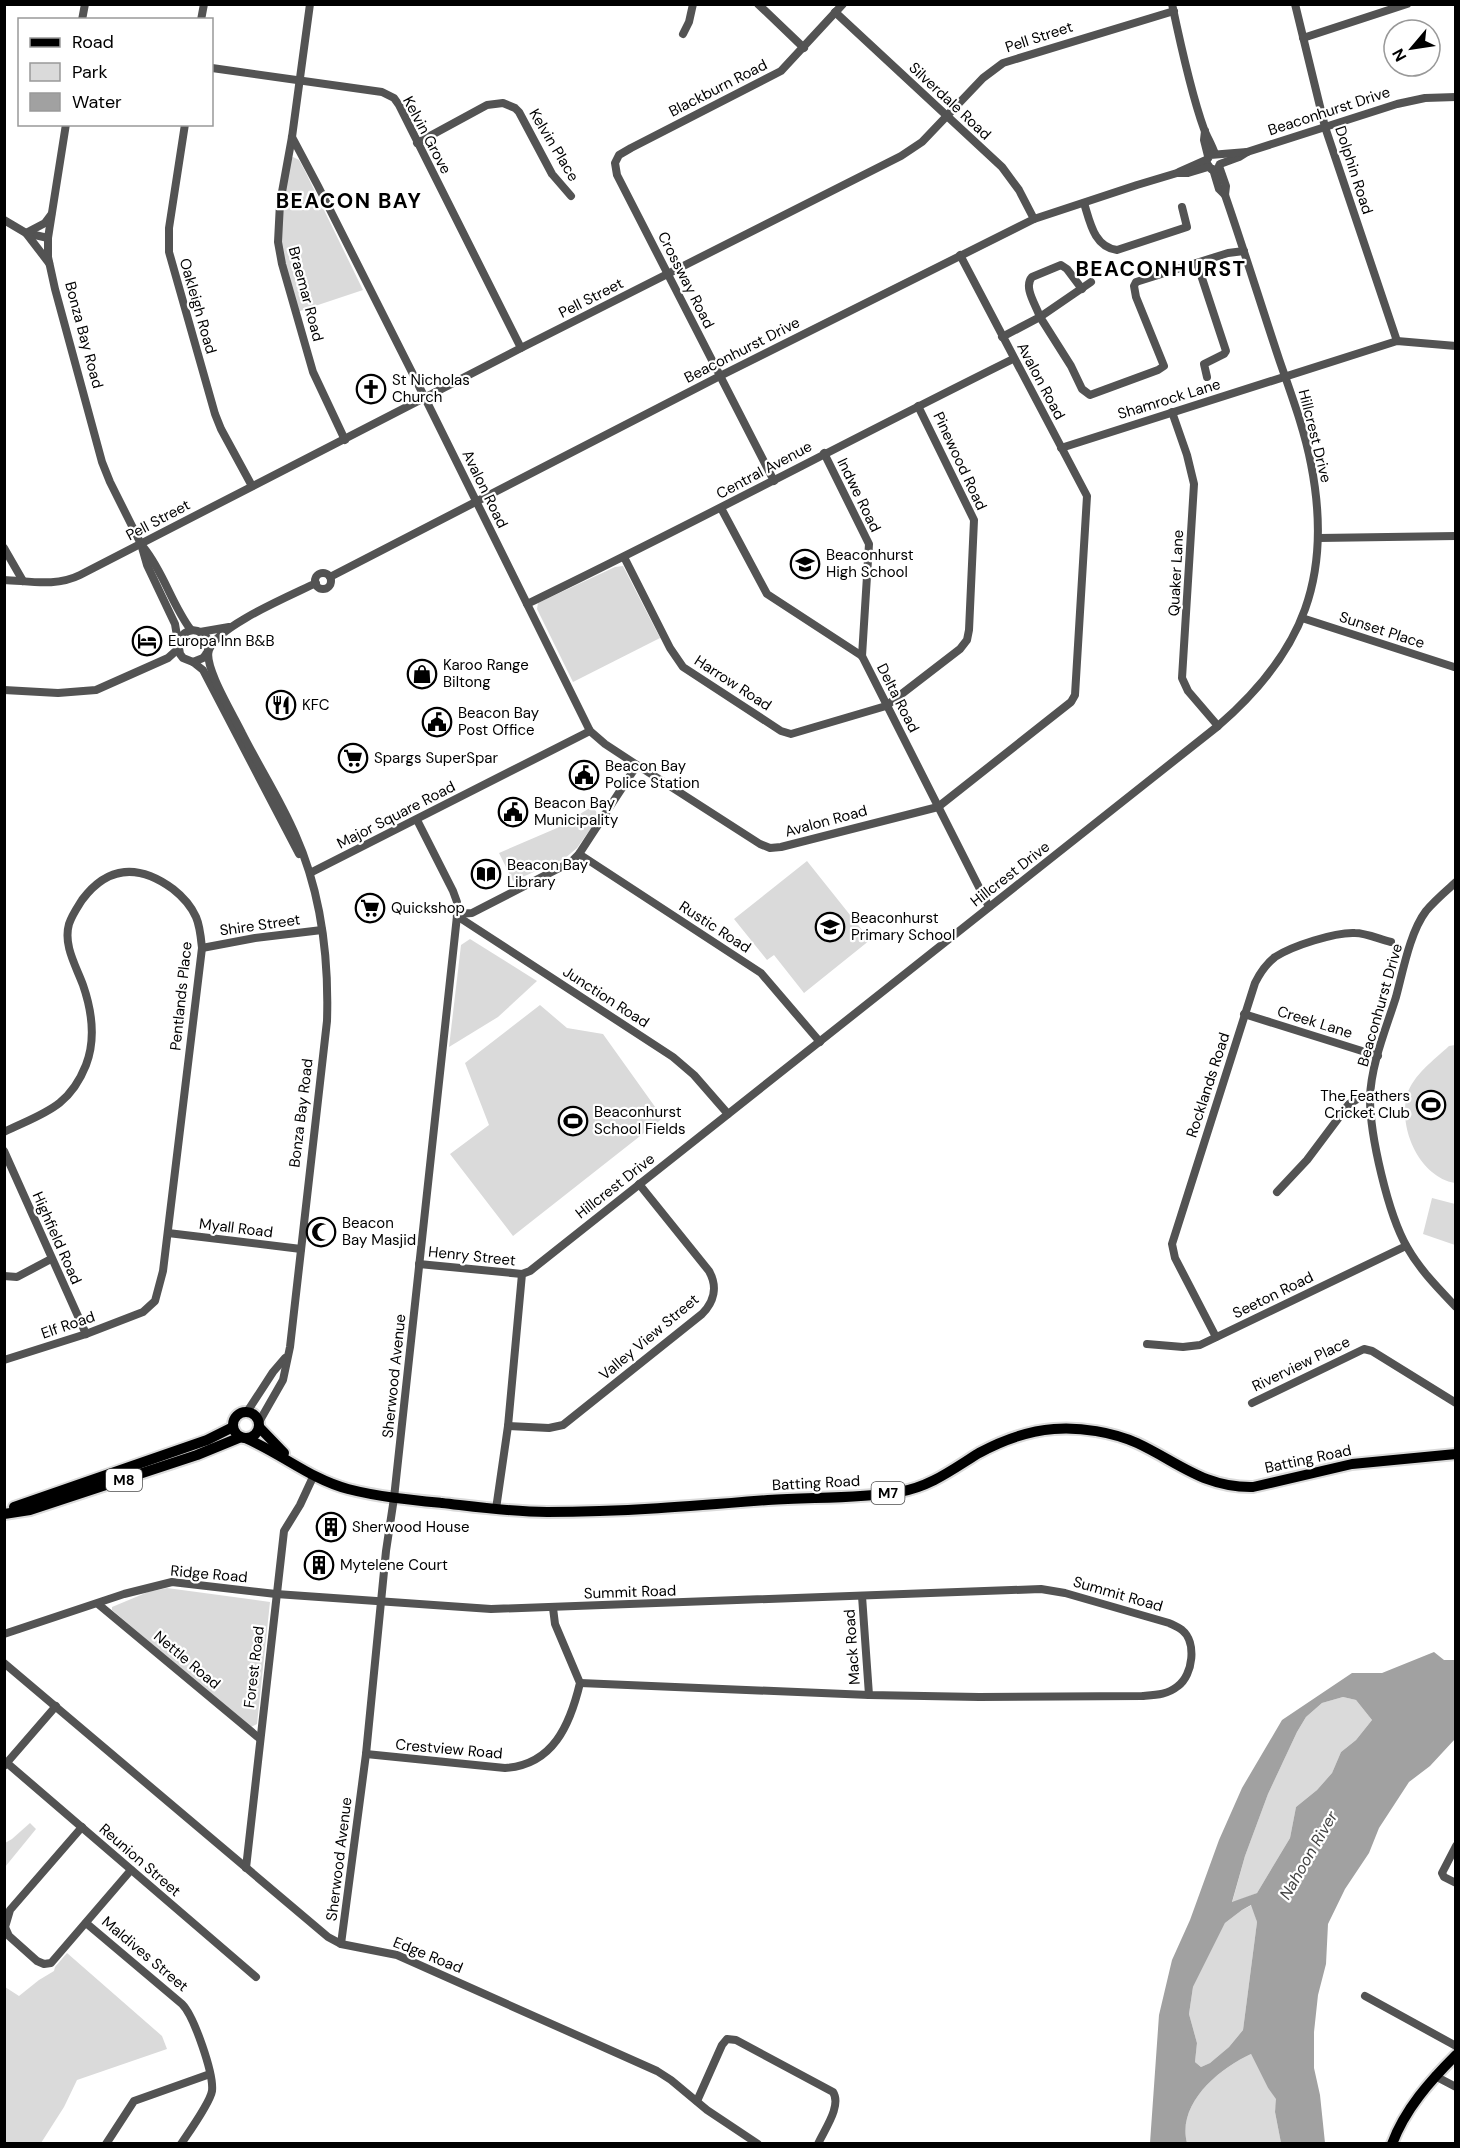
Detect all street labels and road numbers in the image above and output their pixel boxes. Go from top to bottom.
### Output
street label: Pell Street [1003,17,1075,57]
street label: Blackburn Road [665,55,771,121]
street label: Silverdale Road [905,58,995,144]
street label: Beaconhurst Drive [1265,82,1393,140]
street label: Kelvin Grove [398,93,456,177]
street label: Kelvin Place [524,105,584,185]
street label: Dolphin Road [1330,123,1378,217]
street label: Crossway Road [653,228,719,332]
street label: Braemar Road [284,244,328,344]
street label: Oakleigh Road [175,256,221,356]
street label: Pell Street [555,273,627,323]
street label: Bonza Bay Road [60,279,108,391]
street label: Beaconhurst Drive [681,312,803,388]
street label: Avalon Road [1012,339,1070,423]
street label: Shamrock Lane [1115,374,1223,424]
street label: Hillcrest Drive [1294,387,1336,485]
street label: Pinewood Road [928,409,992,513]
street label: Central Avenue [713,436,815,504]
street label: Avalon Road [457,447,513,531]
street label: Indwe Road [832,455,886,535]
street label: Pell Street [122,495,194,545]
street label: Quaker Lane [1164,529,1188,617]
street label: Sunset Place [1337,607,1427,653]
street label: Harrow Road [691,651,775,715]
street label: Delta Road [872,660,924,736]
street label: Major Square Road [333,776,459,854]
street label: Avalon Road [783,800,869,842]
street label: Hillcrest Drive [966,837,1054,911]
street label: Rustic Road [675,896,755,958]
street label: Shire Street [218,909,302,941]
street label: Pentlands Place [165,940,197,1052]
street label: Beaconhurst Drive [1353,941,1407,1069]
street label: Junction Road [559,962,653,1032]
street label: Creek Lane [1275,1001,1355,1043]
street label: Rocklands Road [1182,1030,1234,1140]
street label: Bonza Bay Road [284,1057,318,1169]
street label: Hillcrest Drive [571,1149,659,1223]
street label: Highfield Road [28,1189,86,1287]
street label: Myall Road [198,1214,274,1242]
street label: Henry Street [427,1241,517,1271]
street label: Seeton Road [1229,1267,1317,1323]
street label: Valley View Street [595,1289,703,1385]
street label: Elf Road [38,1306,98,1344]
street label: Sherwood Avenue [378,1313,410,1439]
street label: Riverview Place [1249,1332,1353,1396]
street label: Batting Road [1263,1440,1353,1478]
road number: M8 [106,1469,142,1491]
street label: Batting Road [771,1471,861,1495]
road number: M7 [872,1482,904,1504]
street label: Ridge Road [170,1561,248,1587]
street label: Summit Road [1071,1572,1165,1616]
street label: Summit Road [583,1580,677,1604]
street label: Mack Road [839,1608,865,1686]
street label: Forest Road [239,1625,269,1709]
street label: Nettle Road [149,1626,225,1694]
street label: Crestview Road [394,1734,504,1764]
street label: Sherwood Avenue [321,1796,357,1922]
street label: Reunion Street [95,1819,185,1901]
street label: Maldives Street [98,1912,193,1996]
street label: Edge Road [390,1932,466,1978]

